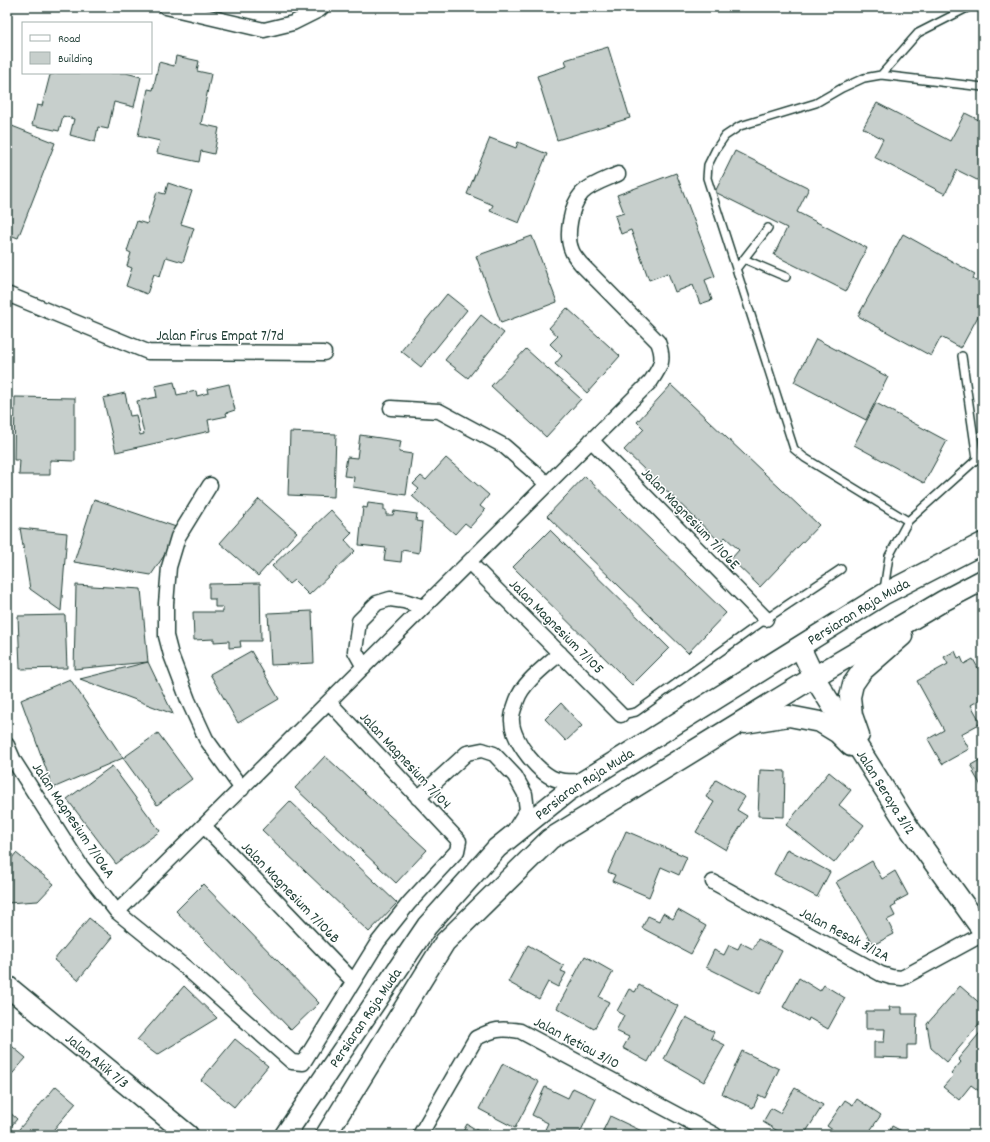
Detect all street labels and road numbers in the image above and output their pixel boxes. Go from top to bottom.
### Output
street label: Jalan Firus Empat 7/7d [156,326,284,348]
street label: Jalan Magnesium 7/106E [635,463,744,575]
street label: Persiaran Raja Muda [804,573,915,652]
street label: Jalan Magnesium 7/105 [503,575,608,680]
street label: Jalan Magnesium 7/104 [353,708,456,815]
street label: Persiaran Raja Muda [531,743,640,827]
street label: Jalan Seraya 3/12 [850,746,920,840]
street label: Jalan Magnesium 7/106A [25,759,119,884]
street label: Jalan Magnesium 7/106B [235,837,344,949]
street label: Jalan Resak 3/12A [795,903,893,969]
street label: Persiaran Raja Muda [325,964,409,1073]
street label: Jalan Ketiau 3/10 [529,1012,623,1076]
street label: Jalan Akik 7/3 [59,1029,133,1095]

